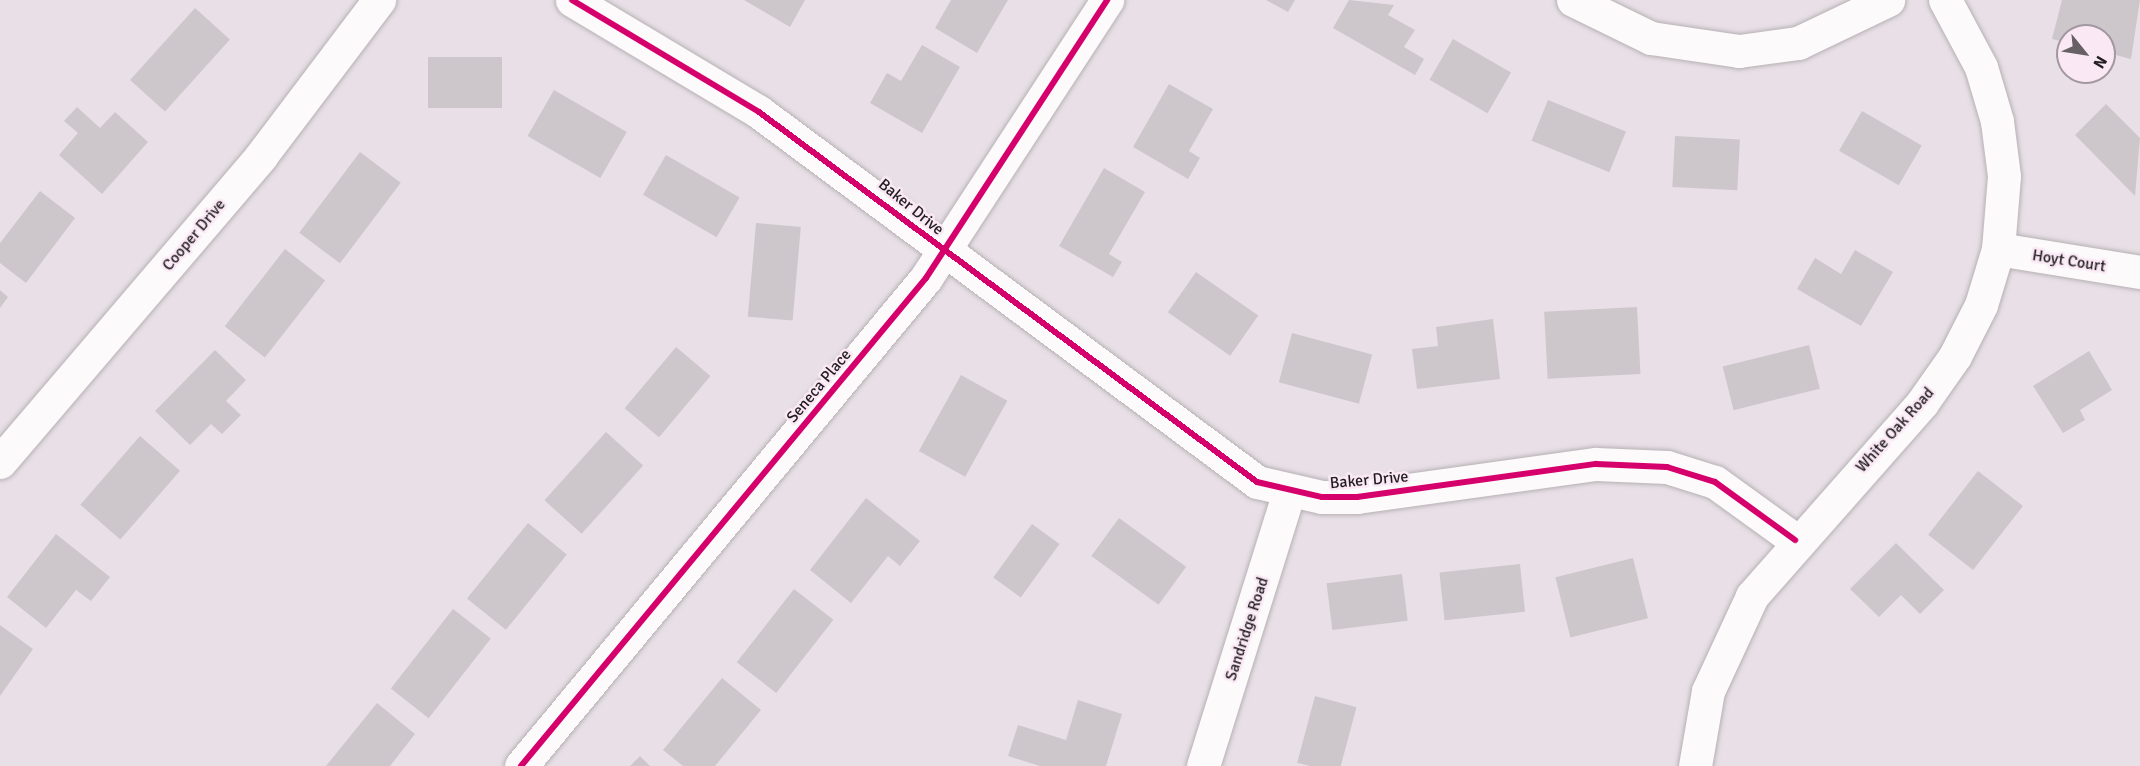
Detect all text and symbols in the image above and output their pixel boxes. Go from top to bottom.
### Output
north arrow [2056,24,2116,84]
text: N [2088,52,2111,72]
street label: Baker Drive [874,175,948,239]
street label: Cooper Drive [158,195,230,275]
street label: Hoyt Court [2031,246,2107,276]
street label: Seneca Place [783,345,855,427]
street label: White Oak Road [1852,384,1938,476]
street label: Baker Drive [1329,467,1409,493]
street label: Sandridge Road [1221,575,1273,683]

